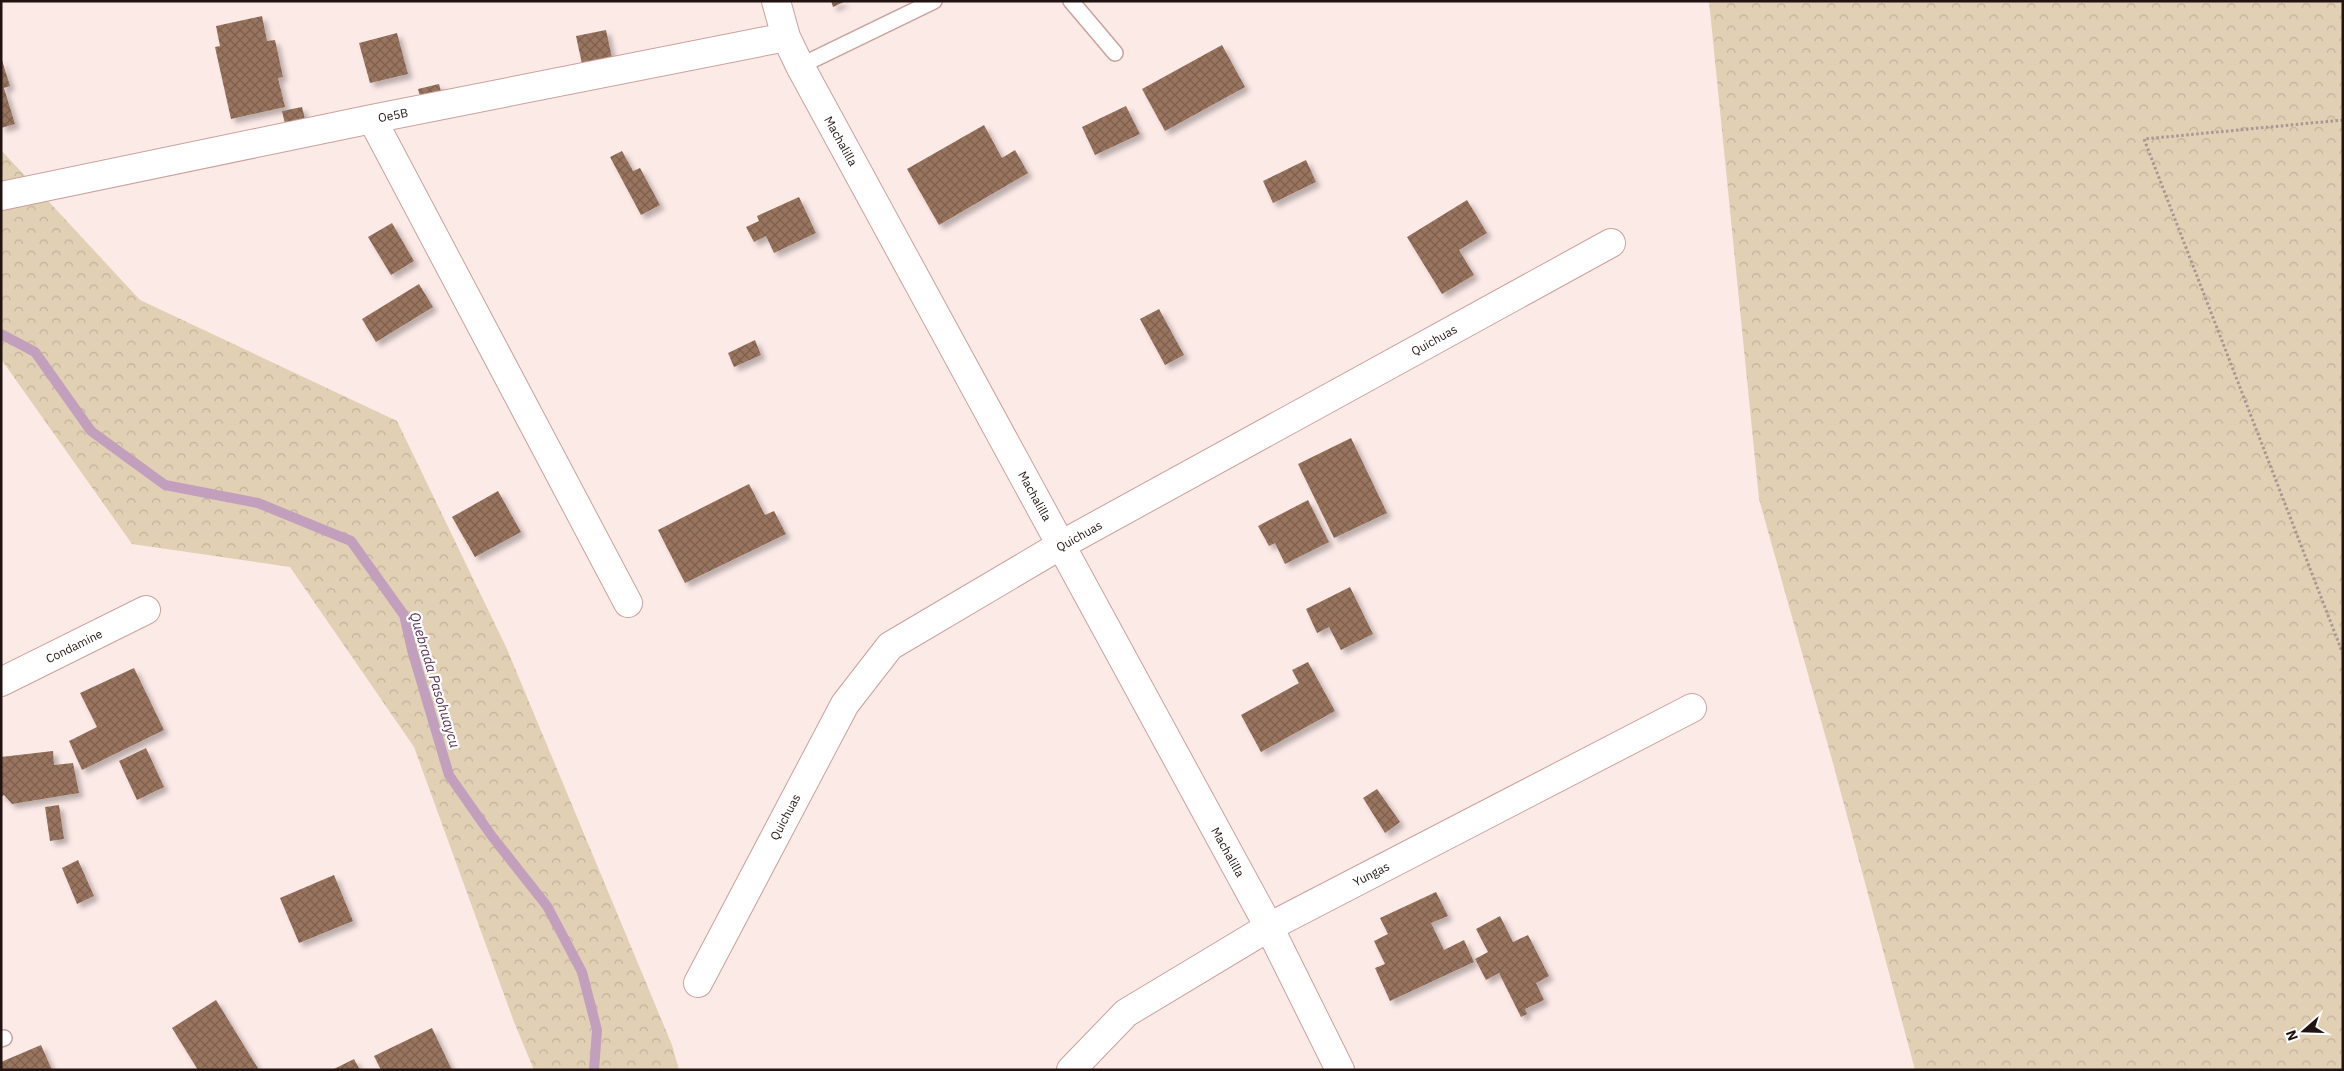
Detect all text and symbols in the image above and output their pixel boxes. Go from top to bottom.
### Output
street label: Oe5B [377,105,409,125]
street label: Machalilla [821,114,861,169]
street label: Quichuas [1408,321,1460,359]
street label: Machalilla [1015,469,1055,524]
street label: Quichuas [1053,517,1105,555]
water label: Quebrada Pasohuaycu [406,610,464,750]
street label: Condamine [43,626,105,666]
street label: Quichuas [767,791,803,843]
street label: Machalilla [1208,825,1248,880]
street label: Yungas [1350,858,1392,890]
north arrow [2279,1006,2329,1056]
text: N [2282,1028,2302,1043]

